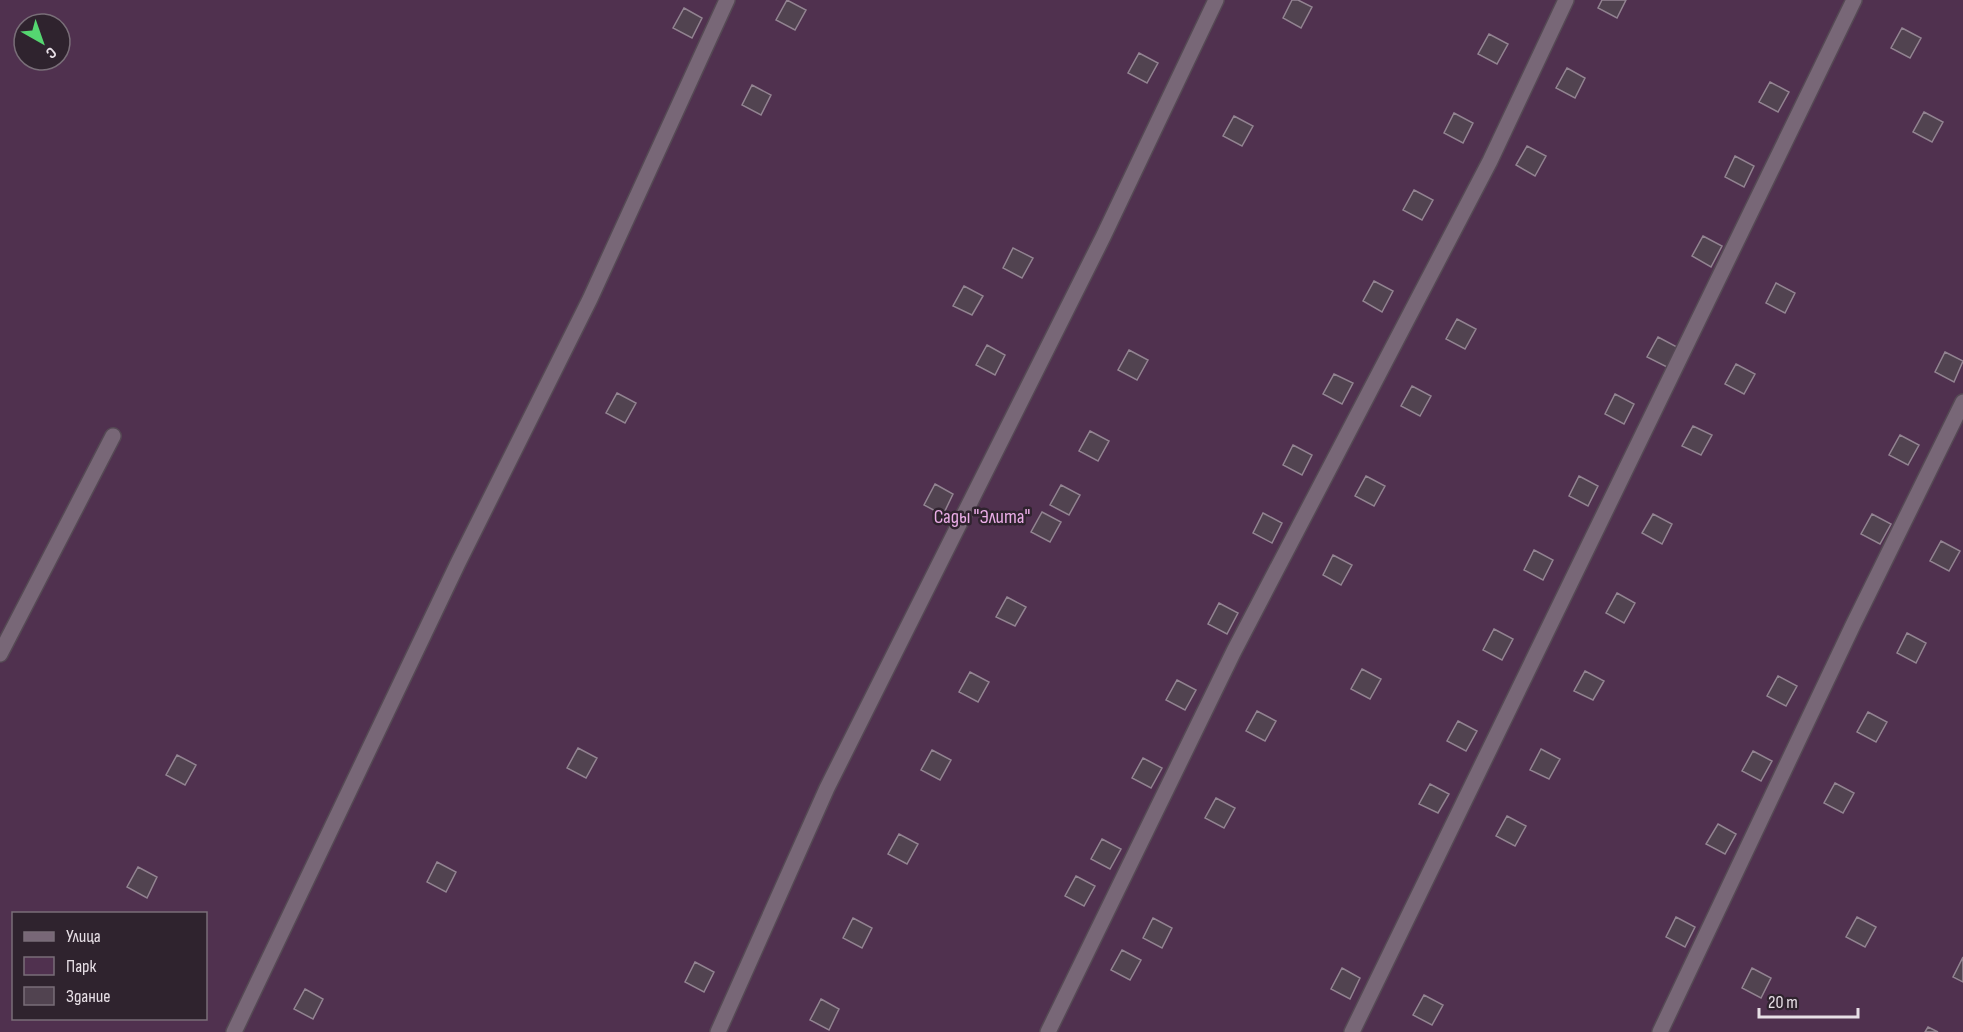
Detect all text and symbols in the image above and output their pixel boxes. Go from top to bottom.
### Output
north arrow [12,12,72,72]
text: С [41,42,60,62]
park label: Сады "Элита" [934,505,1030,529]
legend [12,912,207,1020]
text: Улица [66,926,101,947]
text: Парк [66,956,97,977]
scale bar [1759,981,1858,1019]
text: Здание [66,986,111,1007]
text: 20 m [1768,992,1798,1013]

